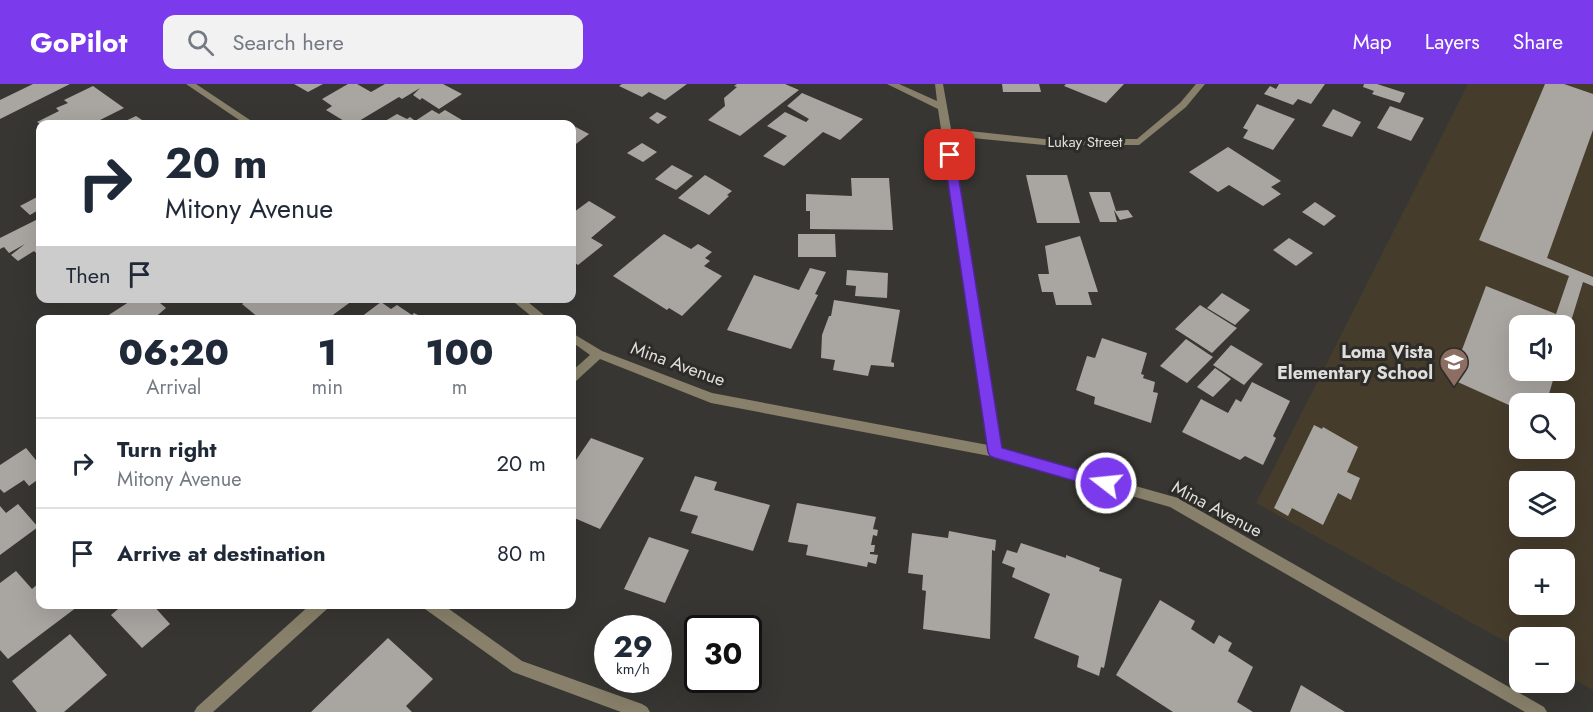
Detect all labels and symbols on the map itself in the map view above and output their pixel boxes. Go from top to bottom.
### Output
pin [924,129,975,180]
street label: Lukay Street [1048,131,1123,153]
street label: Mina Avenue [627,335,729,393]
place label: Loma Vista Elementary School [1277,339,1433,386]
school or university icon: Loma Vista Elementary School [1438,346,1470,388]
position arrow [1074,451,1138,515]
street label: Mina Avenue [1167,474,1267,544]
speed limit sign: 30 [684,615,762,693]

